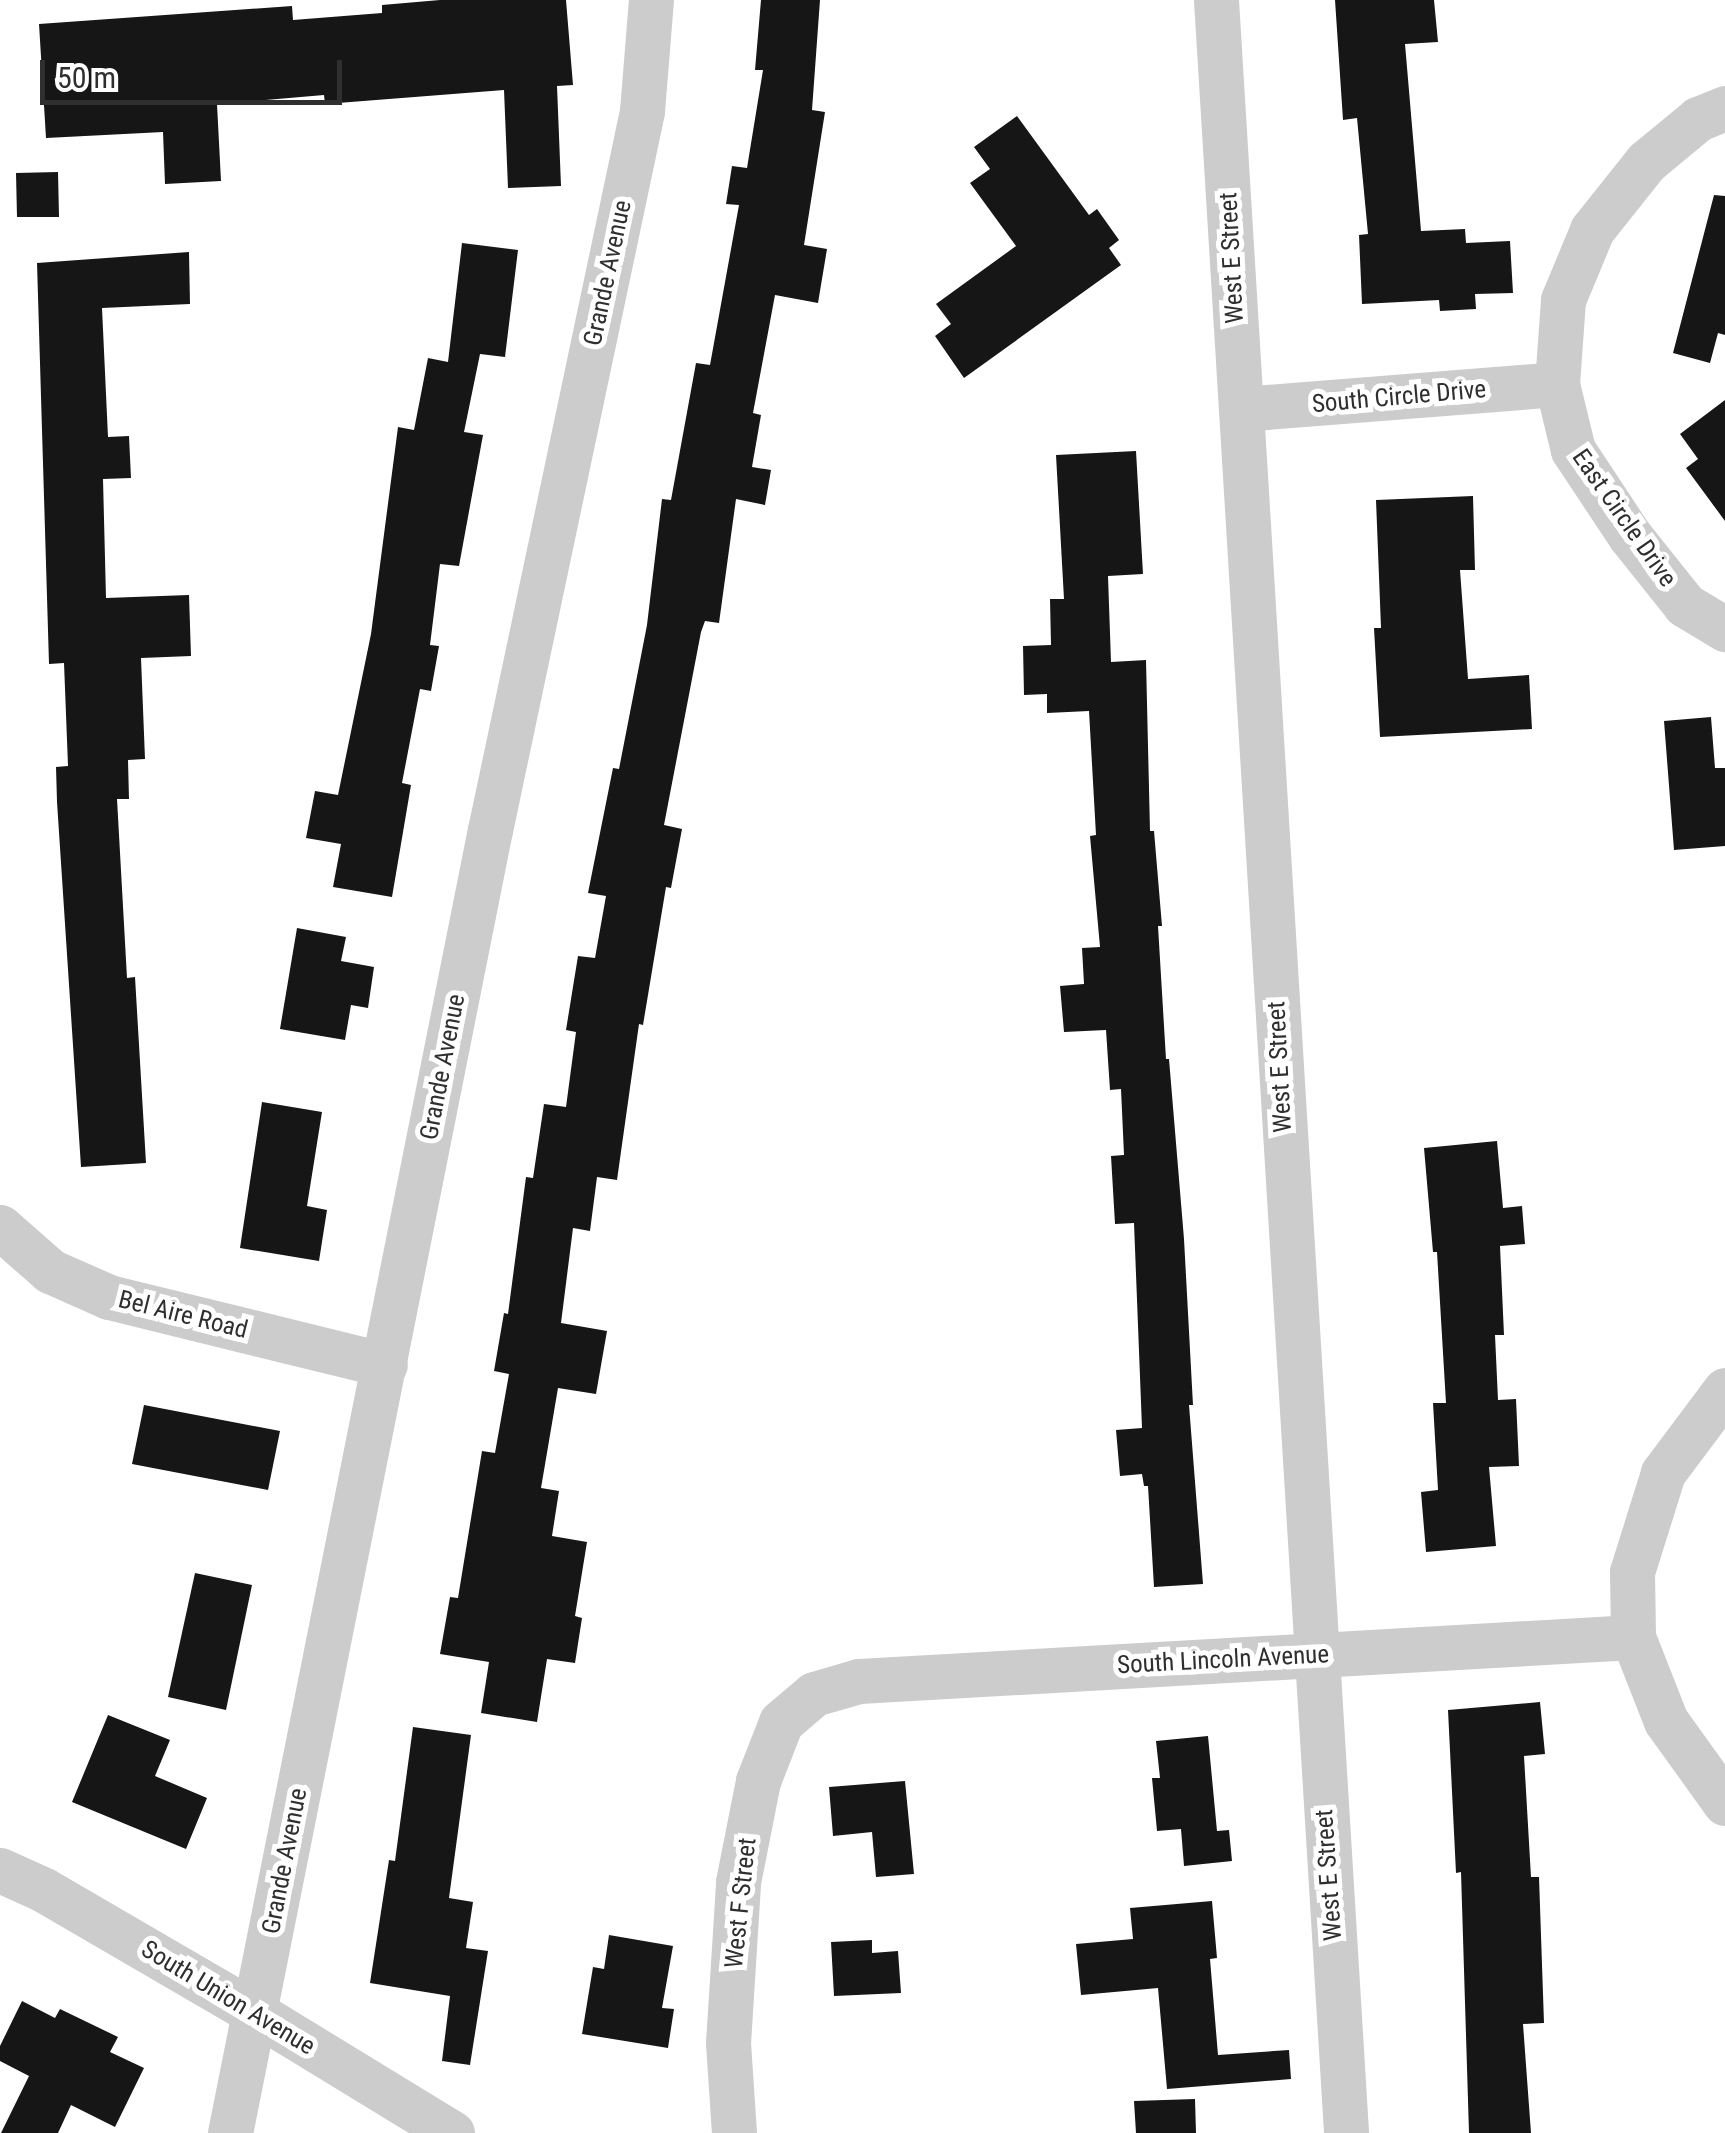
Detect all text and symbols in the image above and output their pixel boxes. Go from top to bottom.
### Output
scale bar [45,40,348,102]
text: 50 m [57,60,116,95]
street label: West E Street [1214,191,1250,325]
street label: Grande Avenue [578,198,638,348]
street label: South Circle Drive [1311,374,1487,420]
street label: East Circle Drive [1566,444,1682,592]
street label: Grande Avenue [414,992,472,1142]
street label: West E Street [1262,1000,1298,1134]
street label: Bel Aire Road [115,1284,251,1346]
street label: South Lincoln Avenue [1116,1639,1330,1681]
street label: Grande Avenue [256,1786,314,1936]
street label: West E Street [1309,1808,1349,1942]
street label: West F Street [719,1836,763,1970]
street label: South Union Avenue [136,1934,320,2062]

